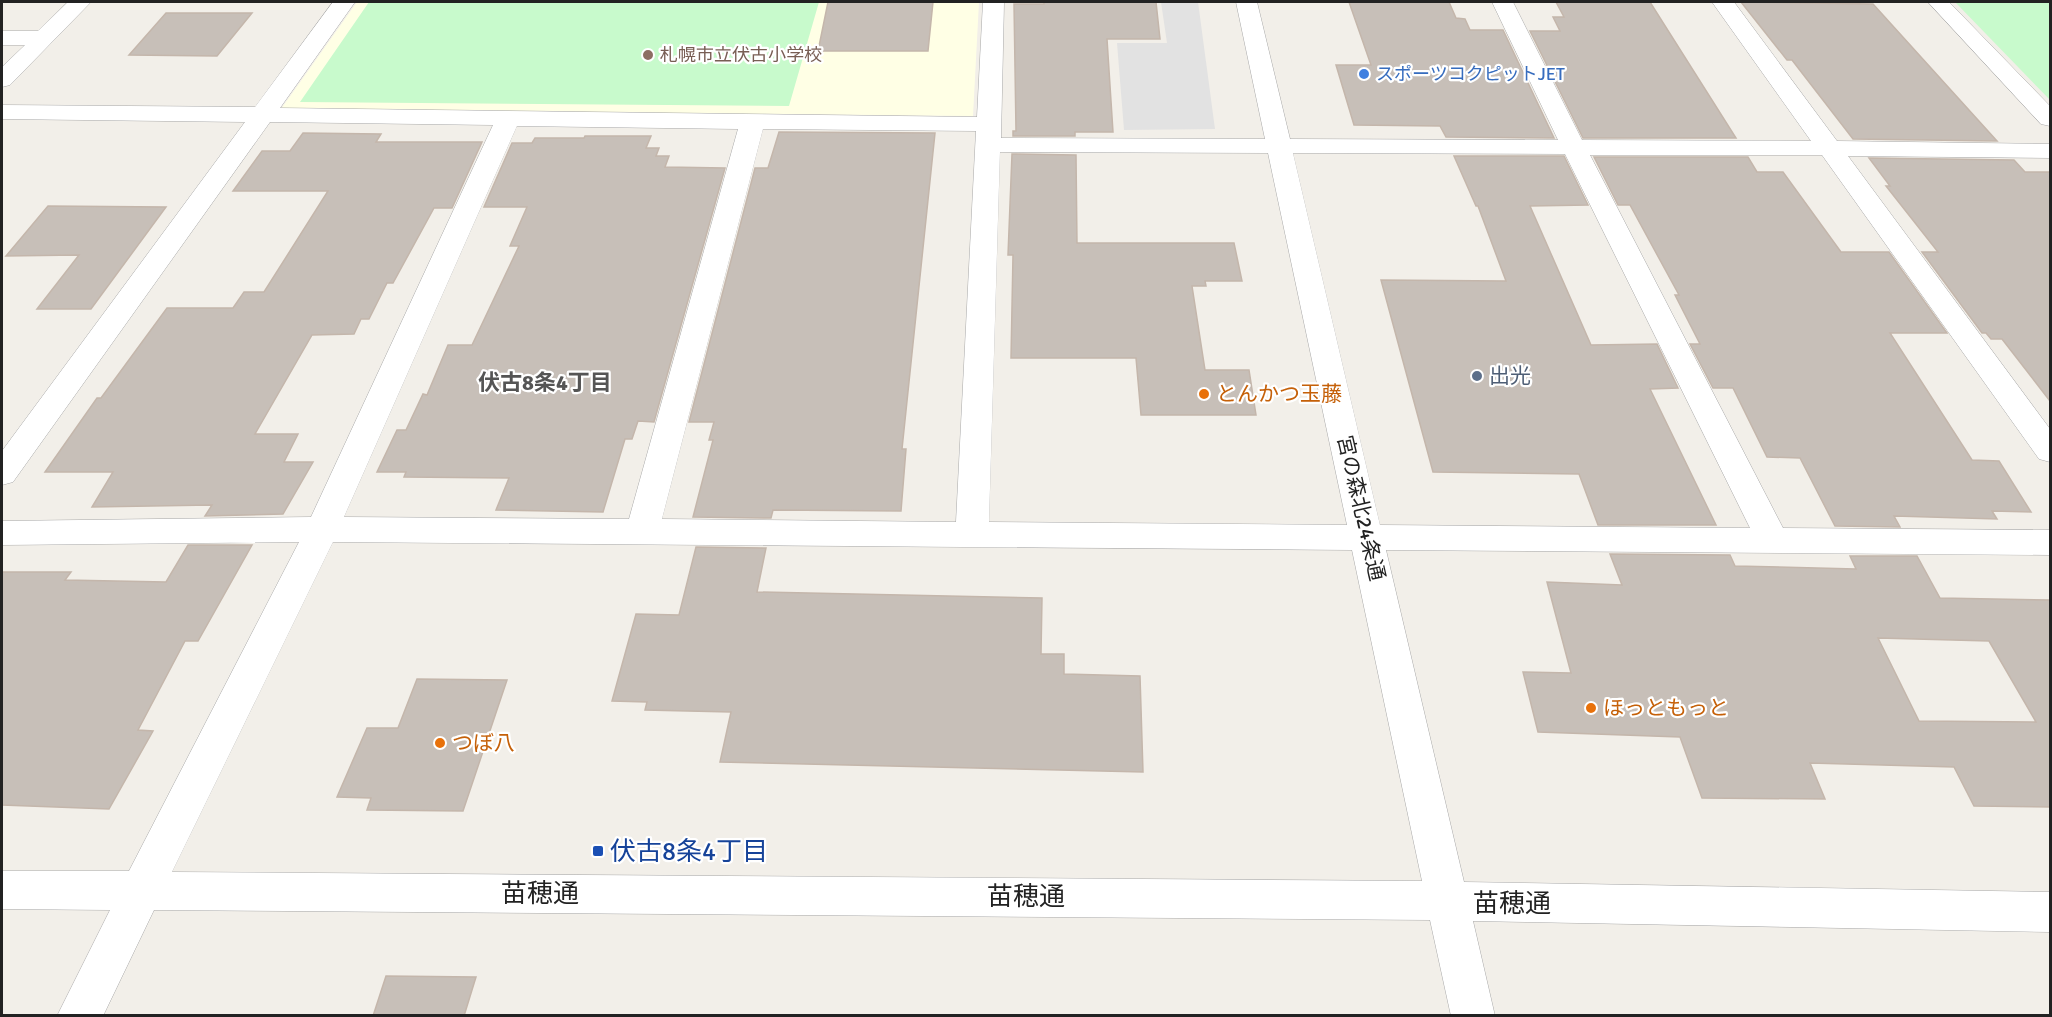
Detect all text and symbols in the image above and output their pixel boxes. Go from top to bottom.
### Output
place label: 札幌市立伏古小学校 [660,44,822,66]
marker: 札幌市立伏古小学校 [641,48,655,62]
place label: スポーツコクピットJET [1376,63,1565,85]
marker: スポーツコクピットJET [1357,67,1371,81]
place label: 出光 [1489,363,1531,389]
district label: 伏古8条4丁目 [478,369,612,396]
marker: 出光 [1470,369,1484,383]
place label: とんかつ玉藤 [1216,381,1342,407]
marker: とんかつ玉藤 [1197,387,1211,401]
street label: 宮の森北24条通 [1332,433,1390,583]
place label: ほっともっと [1603,695,1729,721]
marker: ほっともっと [1584,701,1598,715]
place label: つぼ八 [452,730,515,756]
marker: つぼ八 [433,736,447,750]
place label: 伏古8条4丁目 [610,836,768,868]
marker: 伏古8条4丁目 [591,844,605,858]
street label: 苗穂通 [501,878,579,910]
street label: 苗穂通 [987,881,1065,913]
street label: 苗穂通 [1473,888,1551,920]

